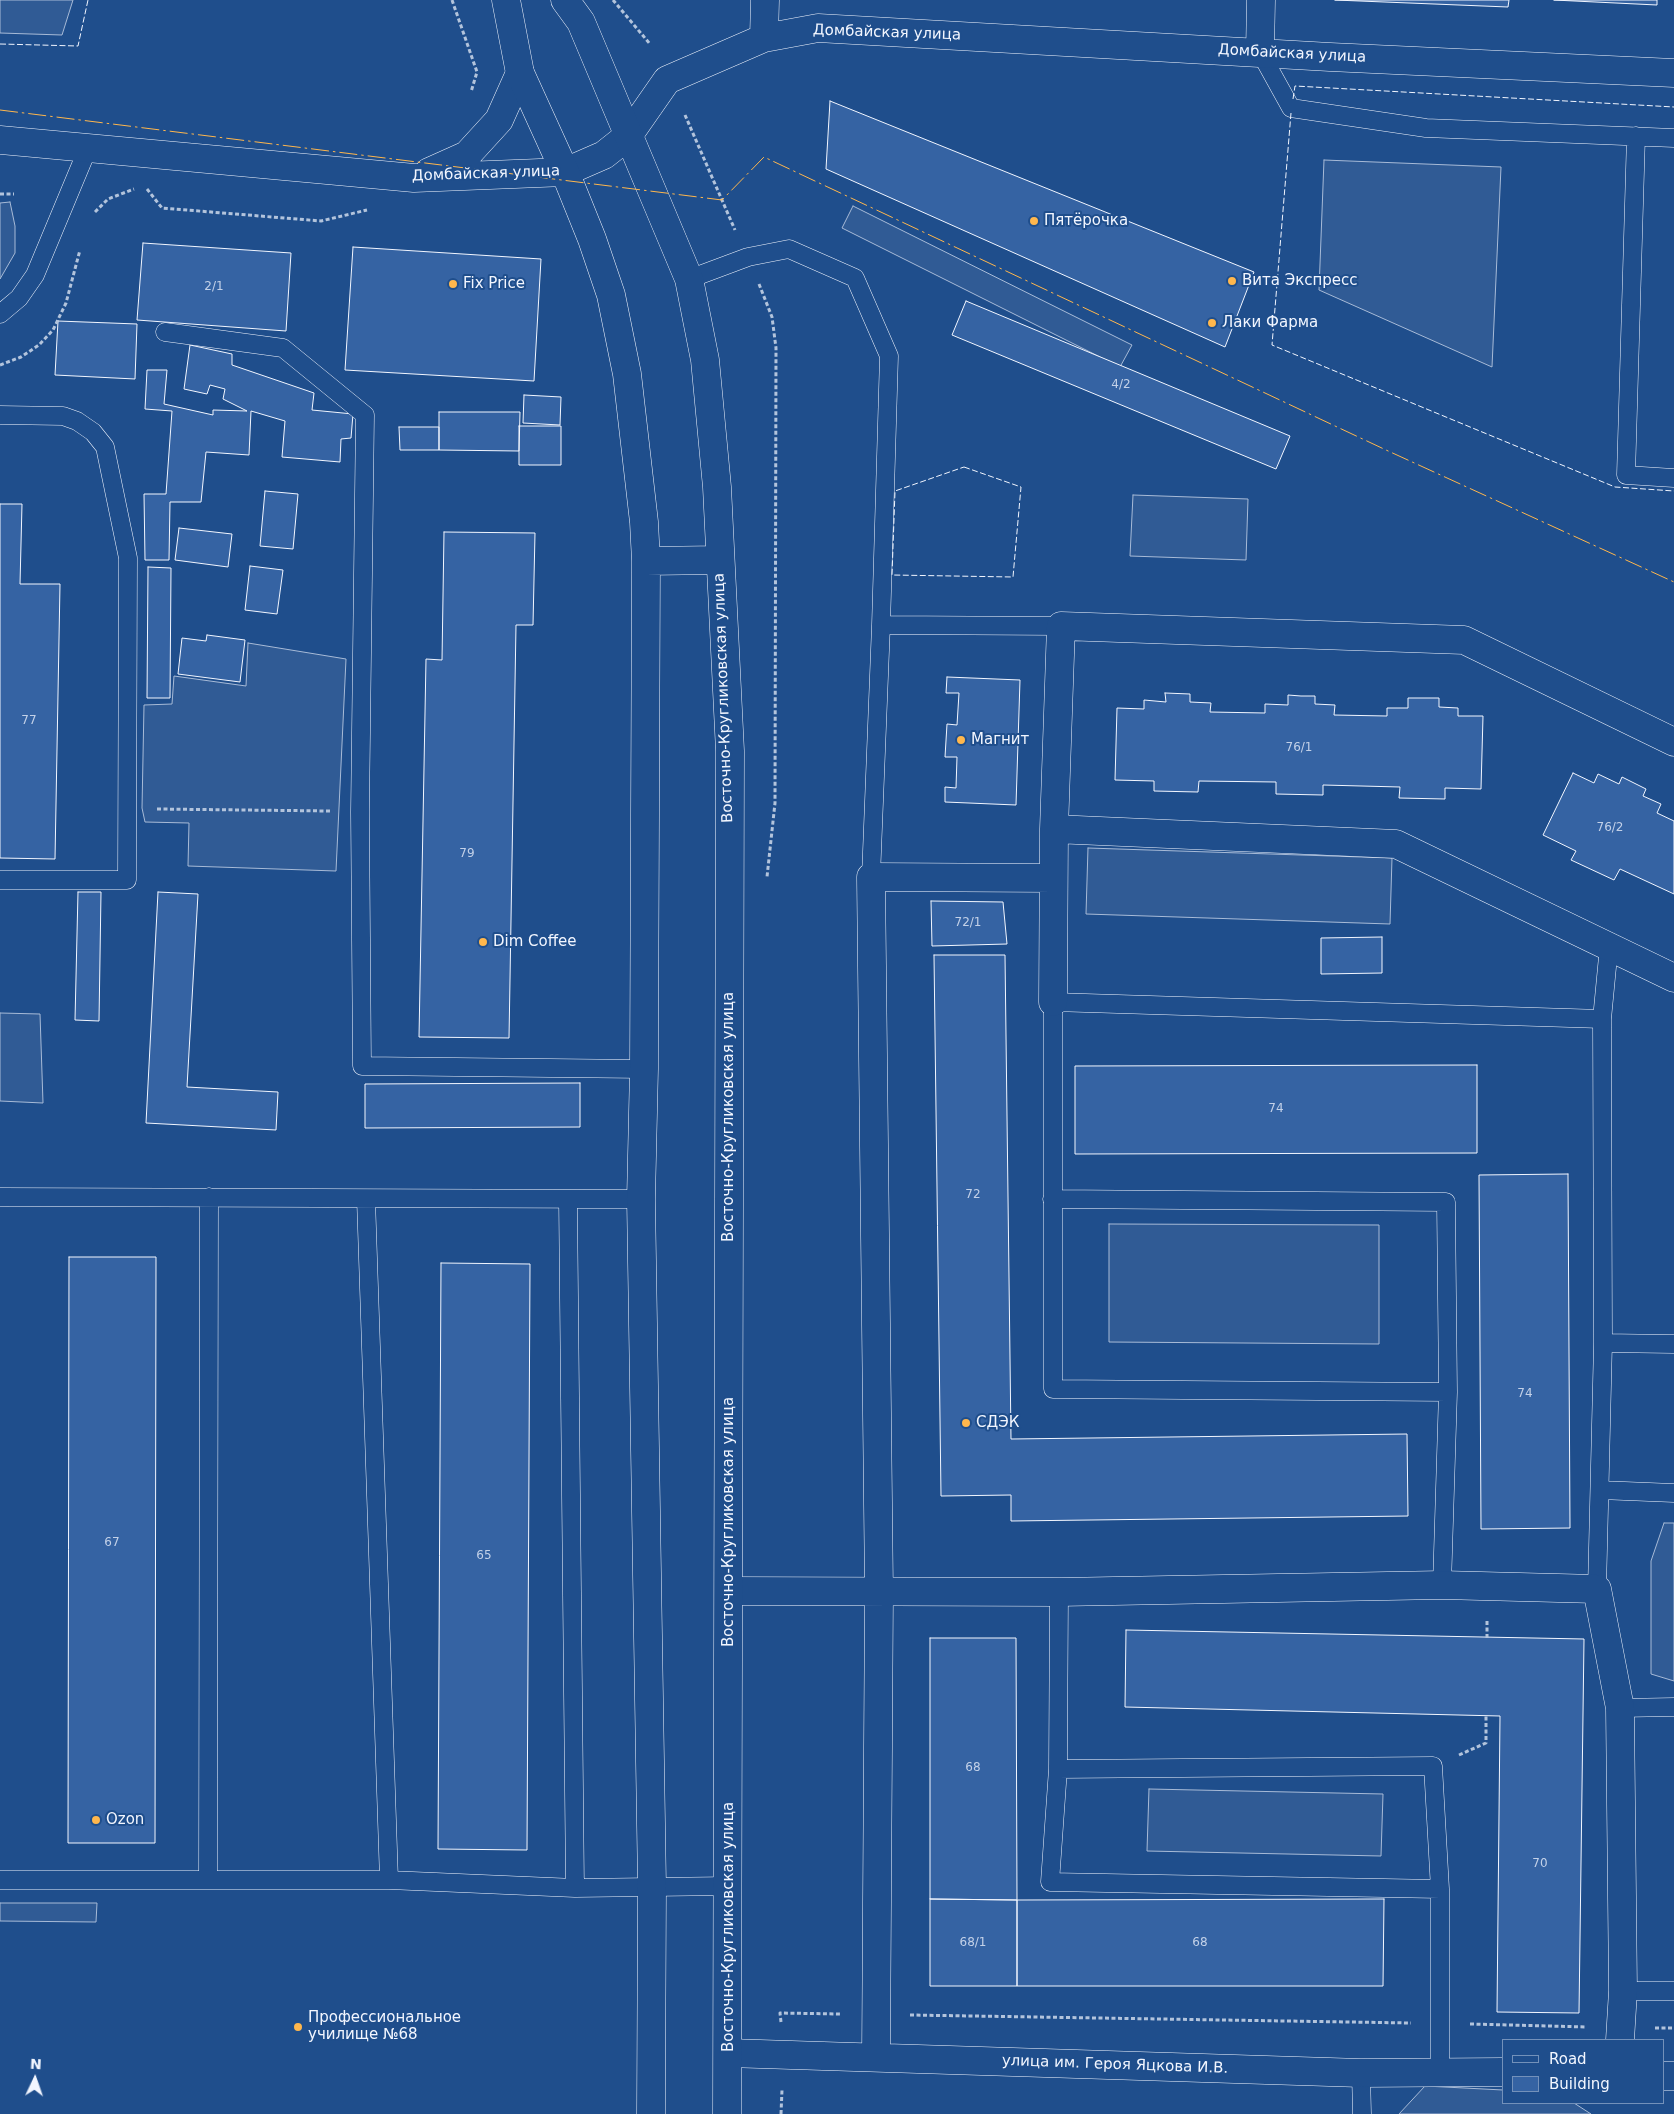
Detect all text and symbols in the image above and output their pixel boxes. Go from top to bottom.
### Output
street label: Домбайская улица [813,21,961,45]
street label: Домбайская улица [1217,41,1367,67]
street label: Домбайская улица [412,162,560,186]
place label: Пятёрочка [1044,212,1128,230]
marker: Пятёрочка [1028,215,1040,227]
place label: Вита Экспресс [1242,272,1358,290]
place label: Fix Price [463,275,525,293]
marker: Вита Экспресс [1226,275,1238,287]
marker: Fix Price [447,278,459,290]
house number: 2/1 [204,280,224,294]
place label: Лаки Фарма [1222,314,1318,332]
marker: Лаки Фарма [1206,317,1218,329]
house number: 4/2 [1111,378,1131,392]
street label: Восточно-Кругликовская улица [711,573,737,823]
house number: 77 [21,714,37,728]
place label: Магнит [971,731,1029,749]
marker: Магнит [955,734,967,746]
house number: 76/1 [1286,741,1312,755]
house number: 76/2 [1597,821,1623,835]
house number: 79 [459,847,475,861]
house number: 72/1 [955,916,981,930]
place label: Dim Coffee [493,933,577,951]
marker: Dim Coffee [477,936,489,948]
street label: Восточно-Кругликовская улица [720,992,738,1242]
house number: 74 [1268,1102,1284,1116]
house number: 72 [965,1188,981,1202]
house number: 74 [1517,1387,1533,1401]
street label: Восточно-Кругликовская улица [720,1397,738,1647]
place label: СДЭК [976,1414,1019,1432]
marker: СДЭК [960,1417,972,1429]
house number: 67 [104,1536,120,1550]
house number: 65 [476,1549,492,1563]
house number: 68 [965,1761,981,1775]
street label: Восточно-Кругликовская улица [720,1802,738,2052]
place label: Ozon [106,1811,144,1829]
marker: Ozon [90,1814,102,1826]
house number: 70 [1532,1857,1548,1871]
house number: 68/1 [960,1936,986,1950]
house number: 68 [1192,1936,1208,1950]
place label: Профессиональное училище №68 [308,2009,461,2044]
marker: Профессиональное училище №68 [292,2021,304,2033]
legend [1502,2039,1664,2104]
text: Road [1549,2050,1587,2068]
street label: улица им. Героя Яцкова И.В. [1001,2052,1229,2078]
north arrow [10,2054,60,2104]
text: N [30,2056,42,2072]
text: Building [1549,2075,1610,2093]

